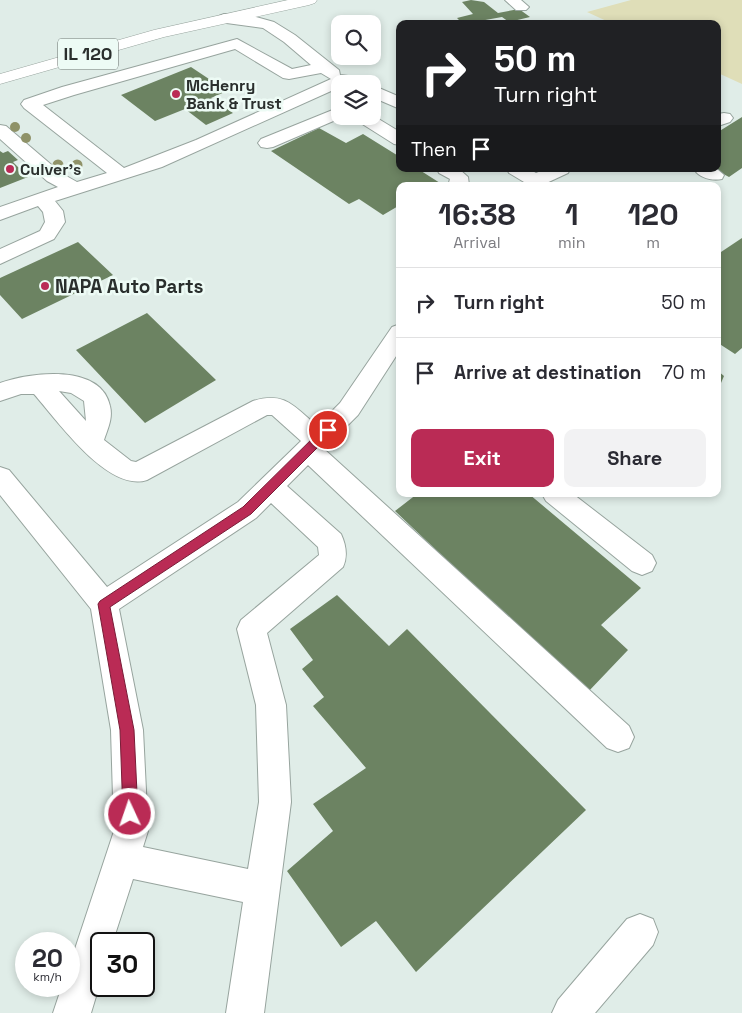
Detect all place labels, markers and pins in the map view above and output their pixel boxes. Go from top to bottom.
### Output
place label: McHenry Bank & Trust [186,75,282,114]
marker: McHenry Bank & Trust [170,88,182,100]
place label: Culver's [20,159,81,180]
marker: Culver's [4,163,16,175]
place label: NAPA Auto Parts [55,274,204,299]
marker: NAPA Auto Parts [39,280,51,292]
pin [307,409,349,451]

